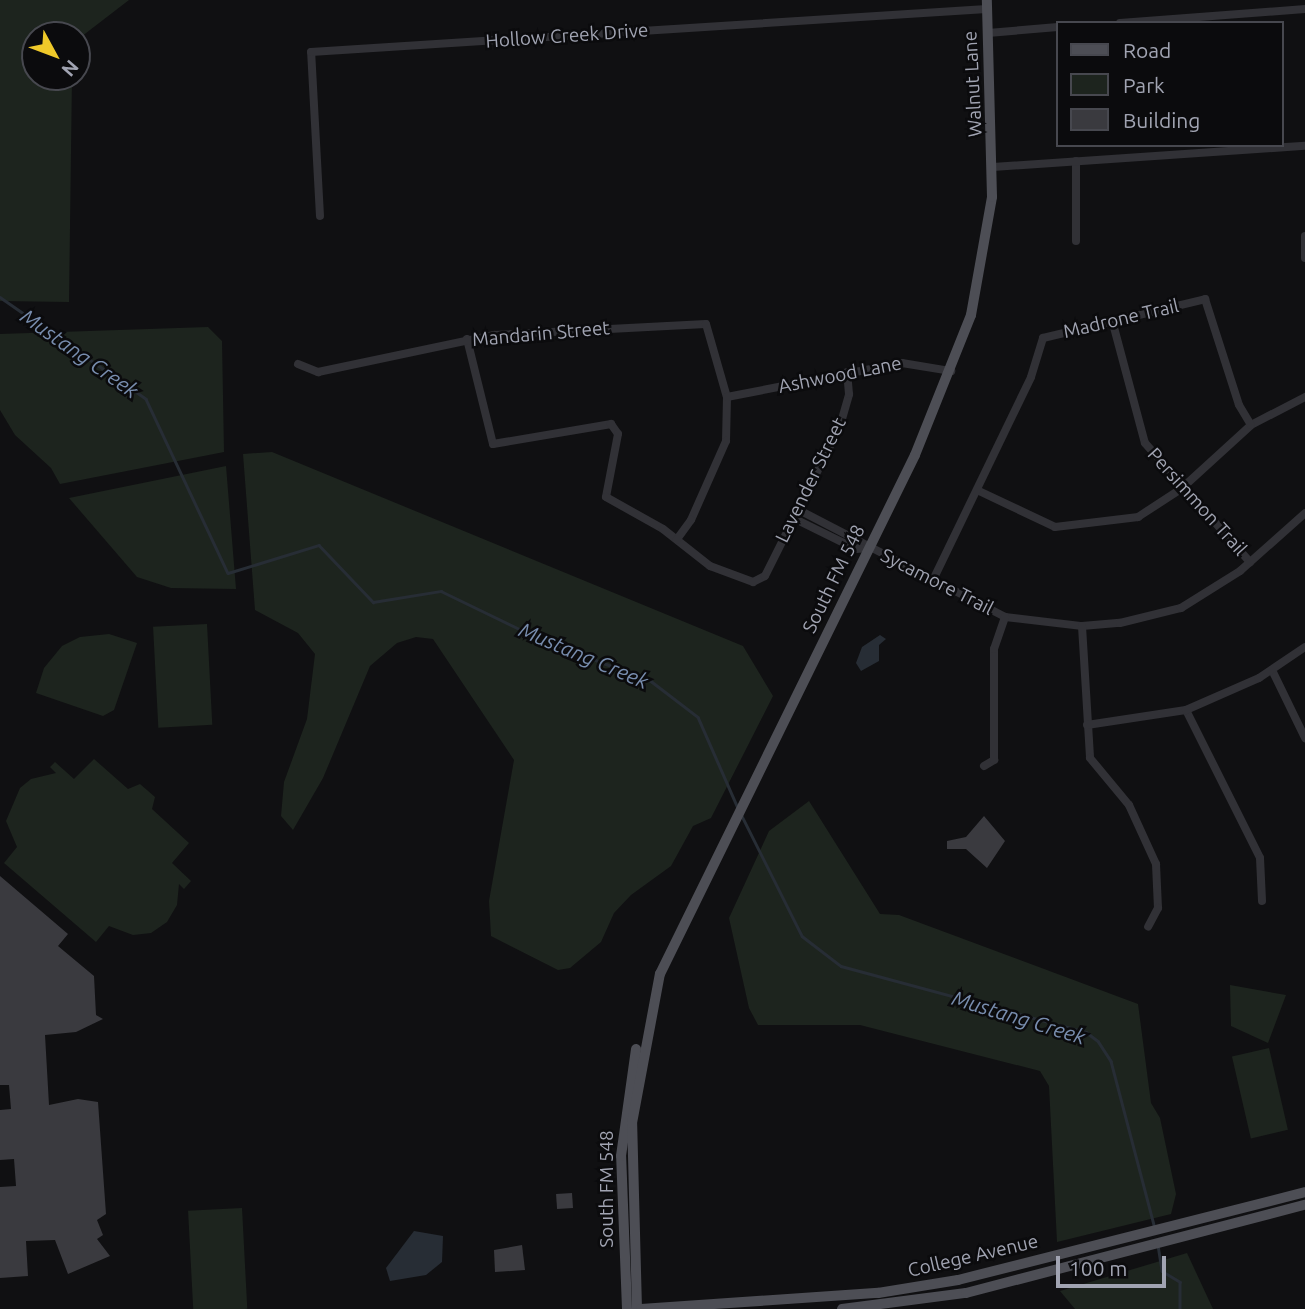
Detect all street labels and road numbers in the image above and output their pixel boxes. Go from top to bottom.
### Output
street label: Hollow Creek Drive [485,19,649,53]
street label: Walnut Lane [959,30,987,138]
street label: Madrone Trail [1061,295,1181,343]
street label: Mandarin Street [471,317,611,351]
street label: Ashwood Lane [777,352,903,398]
street label: Lavender Street [771,414,851,546]
street label: Persimmon Trail [1143,443,1251,561]
street label: South FM 548 [798,521,870,637]
street label: Sycamore Trail [877,544,997,620]
street label: South FM 548 [596,1130,618,1248]
street label: College Avenue [906,1230,1040,1282]

